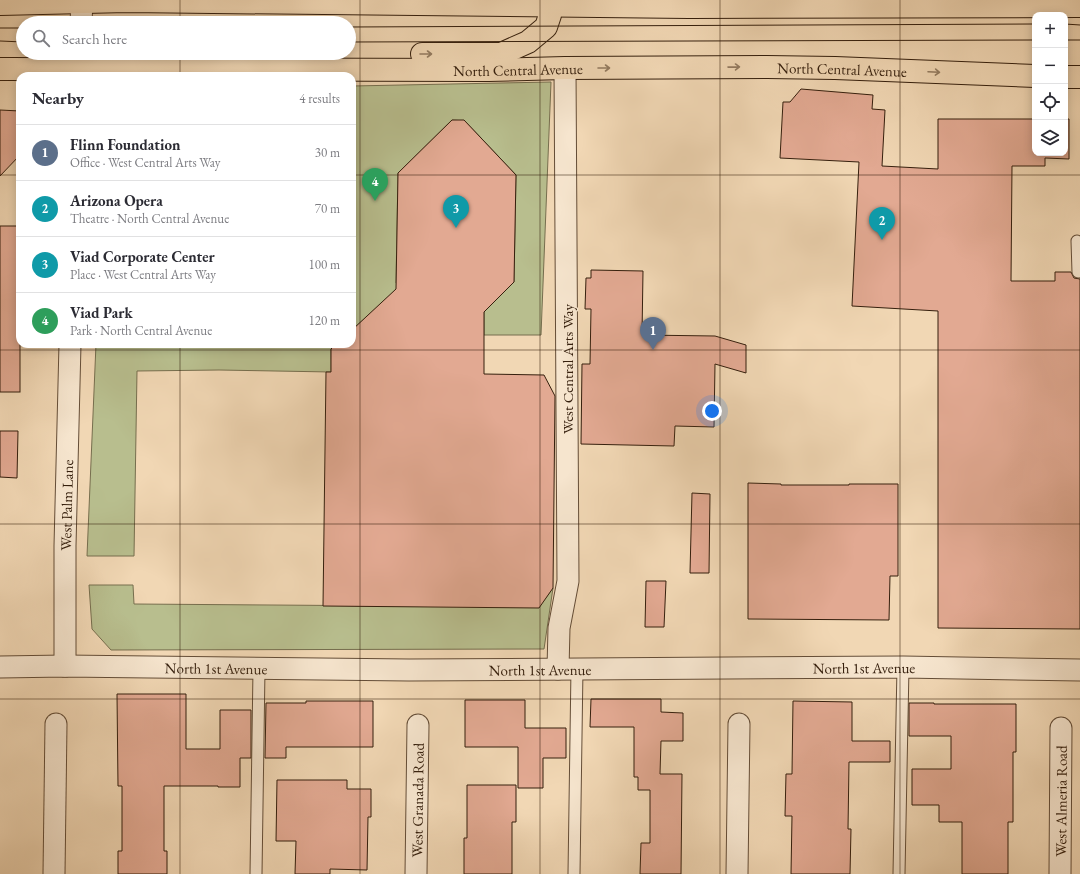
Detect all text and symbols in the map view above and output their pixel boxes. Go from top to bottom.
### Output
map controls [1032,12,1068,156]
button: + [1032,12,1068,48]
search box [16,16,356,60]
icon: search [30,27,52,49]
text: Search here [62,29,127,48]
button: − [1032,48,1068,84]
one-way arrow [419,50,432,58]
street label: North Central Avenue [453,58,583,80]
street label: North Central Avenue [777,58,907,80]
one-way arrow [727,63,740,71]
one-way arrow [597,64,610,72]
one-way arrow [927,69,940,76]
button: locate [1032,84,1068,120]
text: Nearby [32,87,84,109]
text: 4 results [299,90,340,107]
button: layers [1032,120,1068,156]
text: Flinn Foundation [70,135,180,154]
text: 1 [42,144,48,161]
text: 30 m [315,144,340,161]
text: Office · West Central Arts Way [70,154,221,171]
pin: 4 [362,168,388,201]
text: Arizona Opera [70,191,163,210]
pin: 3 [443,195,469,228]
text: 2 [42,200,48,217]
text: 70 m [315,200,340,217]
pin: 2 [869,207,895,240]
text: Theatre · North Central Avenue [70,210,229,227]
text: Viad Corporate Center [70,247,215,266]
text: 3 [42,256,48,273]
text: 100 m [309,256,340,273]
text: Place · West Central Arts Way [70,266,216,283]
text: Viad Park [70,303,133,322]
street label: West Central Arts Way [558,304,577,434]
text: 4 [42,312,48,329]
text: 120 m [309,312,340,329]
pin: 1 [640,317,666,350]
text: Park · North Central Avenue [70,322,212,339]
your location [702,401,722,421]
street label: West Palm Lane [55,459,77,551]
street label: North 1st Avenue [813,657,916,677]
street label: North 1st Avenue [165,658,268,678]
street label: North 1st Avenue [489,659,592,679]
street label: West Granada Road [407,742,427,857]
street label: West Almeria Road [1051,745,1070,857]

